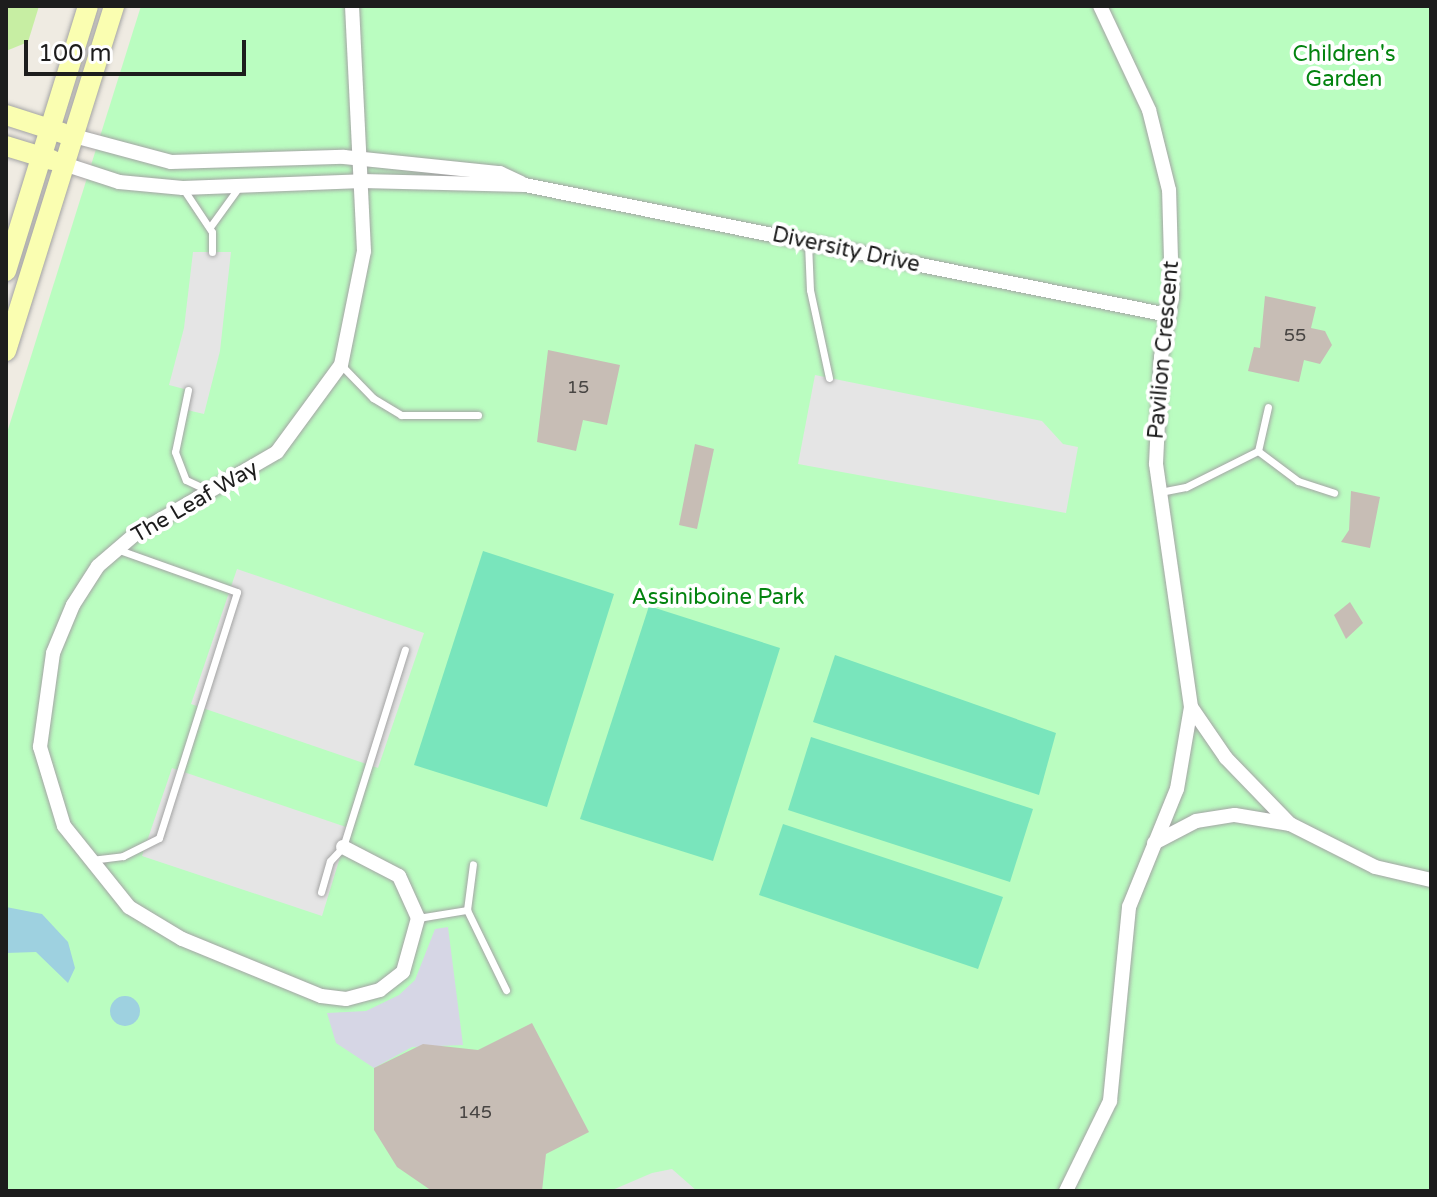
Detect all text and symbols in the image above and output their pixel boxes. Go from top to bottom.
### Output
scale bar [28,24,250,74]
text: 100 m [38,39,112,68]
park label: Children's Garden [1293,41,1395,92]
street label: Diversity Drive [770,221,922,279]
street label: Pavilion Crescent [1143,260,1185,440]
house number: 55 [1284,324,1306,346]
house number: 15 [567,376,589,398]
street label: The Leaf Way [127,455,263,549]
park label: Assiniboine Park [631,585,805,611]
house number: 145 [458,1101,492,1123]

